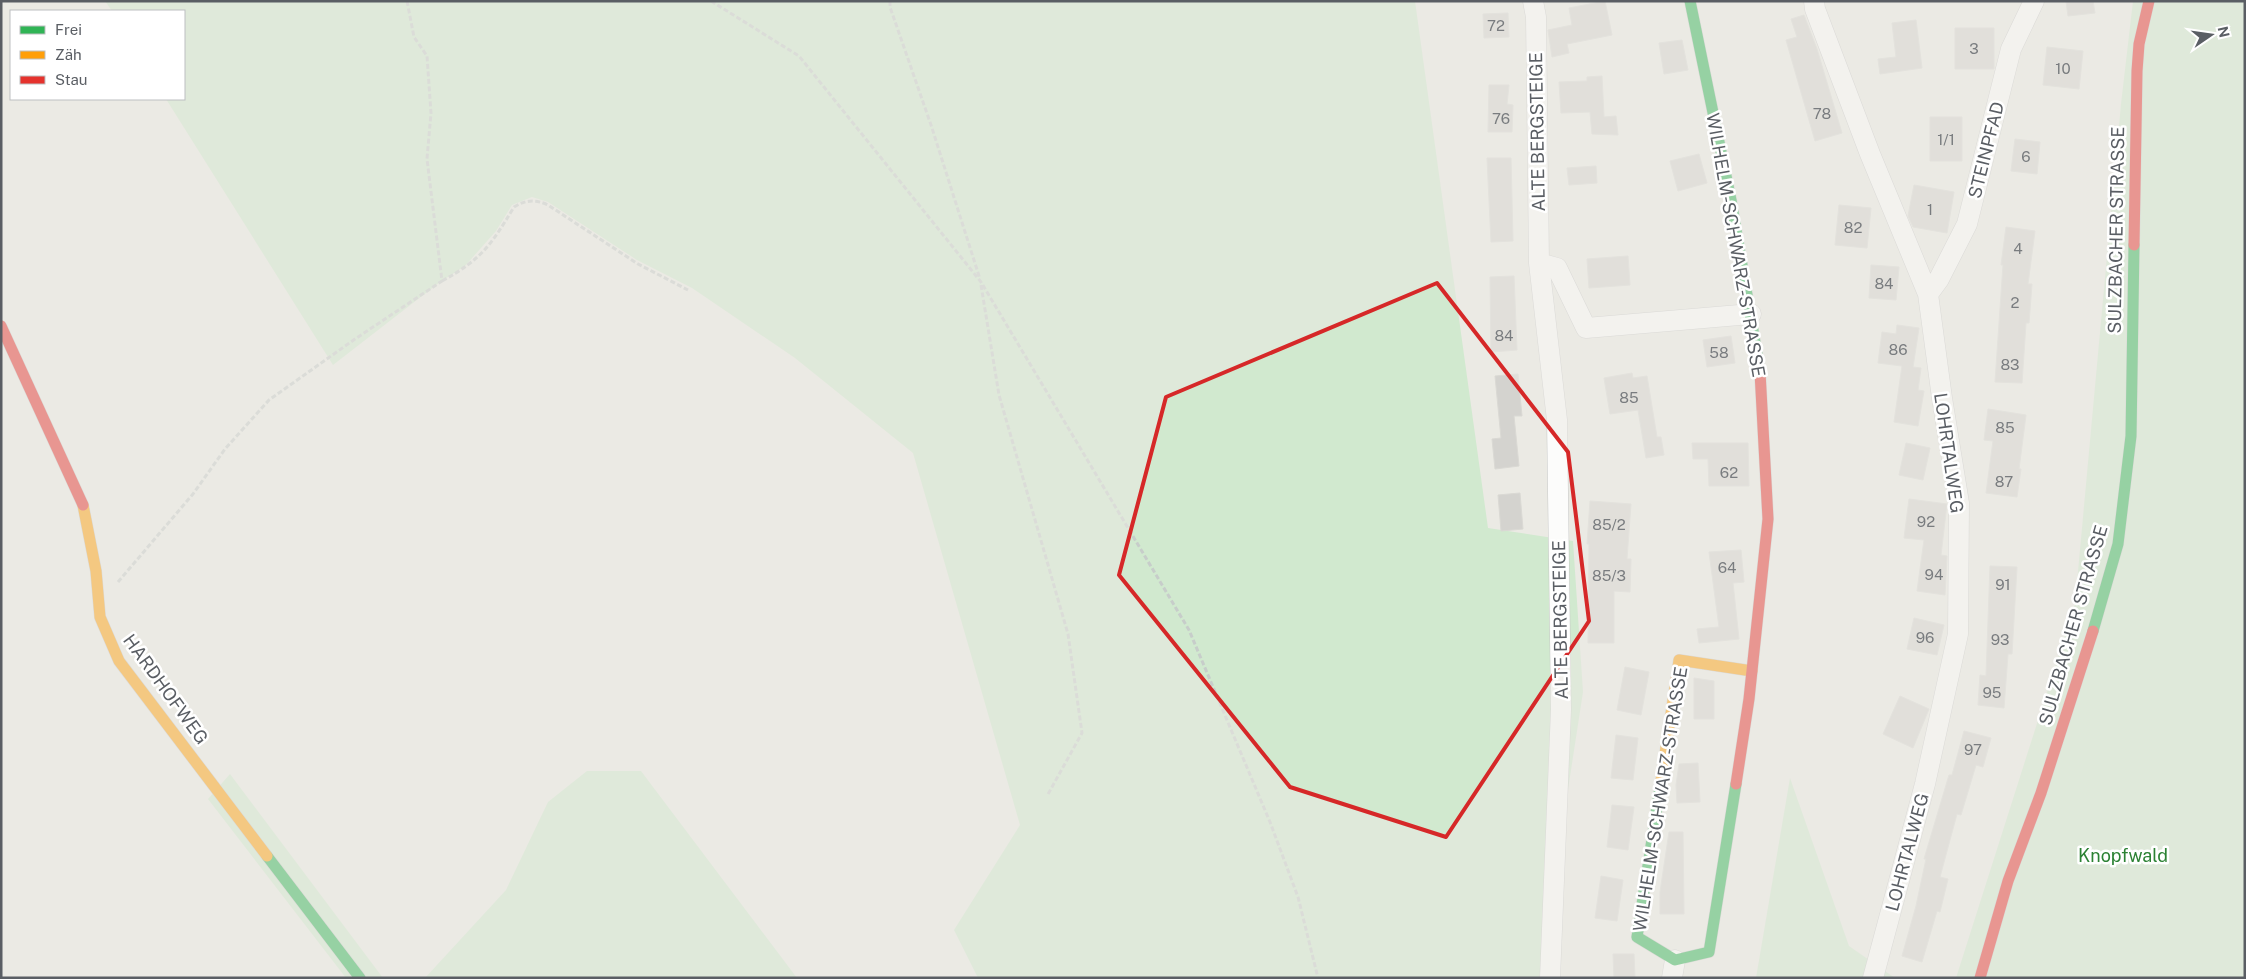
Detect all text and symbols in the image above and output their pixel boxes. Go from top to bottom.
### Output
legend [10,10,185,100]
north arrow [2186,10,2236,60]
house number: 72 [1487,17,1505,34]
text: Frei [55,21,82,38]
text: N [2215,25,2233,39]
house number: 3 [1969,40,1979,57]
text: Zäh [55,46,82,63]
street label: ALTE BERGSTEIGE [1525,52,1549,212]
house number: 10 [2055,60,2071,77]
text: Stau [55,71,88,88]
street label: STEINPFAD [1964,100,2008,200]
house number: 78 [1813,105,1831,122]
house number: 76 [1492,110,1510,127]
street label: WILHELM-SCHWARZ-STRASSE [1702,111,1770,379]
street label: SULZBACHER STRASSE [2104,126,2128,334]
house number: 1/1 [1937,131,1955,148]
house number: 6 [2021,148,2031,165]
house number: 1 [1927,201,1933,218]
house number: 82 [1844,219,1862,236]
house number: 4 [2013,240,2023,257]
house number: 84 [1874,275,1894,292]
house number: 2 [2011,294,2020,311]
house number: 84 [1494,327,1514,344]
house number: 86 [1889,341,1907,358]
house number: 58 [1709,344,1729,361]
house number: 83 [2000,356,2020,373]
house number: 85 [1619,389,1639,406]
street label: LOHRTALWEG [1930,391,1968,515]
house number: 85 [1995,419,2015,436]
house number: 62 [1720,464,1738,481]
house number: 87 [1995,473,2013,490]
house number: 92 [1917,513,1935,530]
house number: 85/2 [1592,516,1626,533]
street label: SULZBACHER STRASSE [2034,523,2112,727]
street label: ALTE BERGSTEIGE [1548,540,1572,700]
house number: 64 [1718,559,1736,576]
house number: 94 [1925,566,1943,583]
house number: 85/3 [1592,567,1626,584]
house number: 91 [1995,576,2011,593]
house number: 96 [1916,629,1934,646]
street label: HARDHOFWEG [119,630,213,748]
house number: 93 [1991,631,2009,648]
street label: WILHELM-SCHWARZ-STRASSE [1629,665,1691,933]
house number: 95 [1983,684,2001,701]
house number: 97 [1964,741,1982,758]
street label: LOHRTALWEG [1881,791,1933,913]
park label: Knopfwald [2078,845,2168,866]

